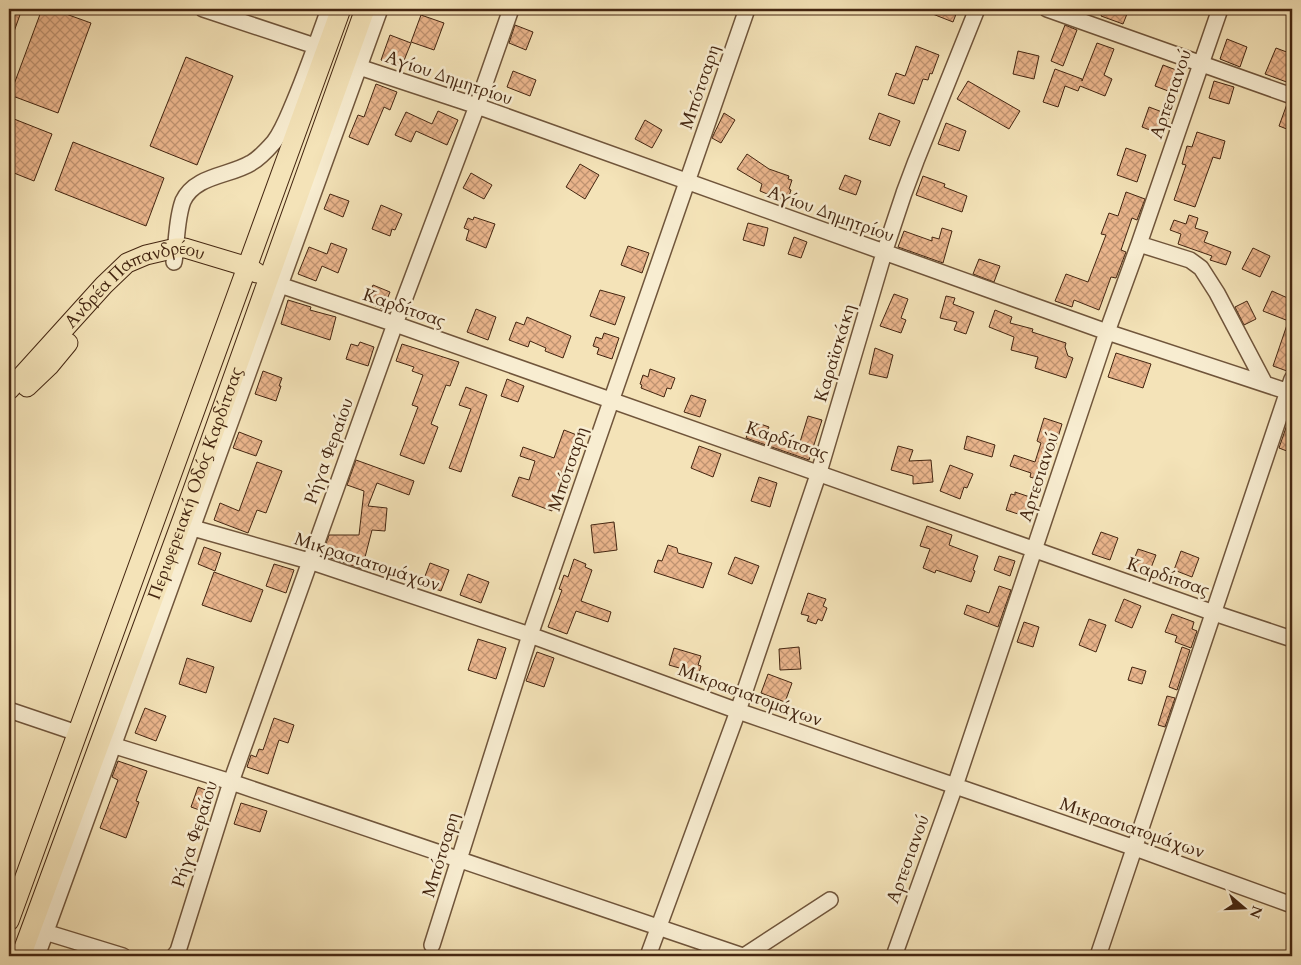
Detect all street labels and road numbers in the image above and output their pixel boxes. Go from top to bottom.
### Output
street label: Μπότσαρη [674,42,726,132]
street label: Αγίου Δημητρίου [382,44,516,112]
street label: Αρτεσιανού [1144,46,1198,142]
street label: Αγίου Δημητρίου [764,179,898,249]
street label: Ανδρέα Παπανδρέου [59,235,208,333]
street label: Καρδίτσας [359,282,449,334]
street label: Καραϊσκάκη [808,301,862,405]
street label: Περιφερειακή Οδός Καρδίτσας [141,363,249,603]
street label: Ρήγα Φεραίου [298,394,360,508]
street label: Καρδίτσας [742,415,832,467]
street label: Μπότσαρη [542,424,594,514]
street label: Αρτεσιανού [1013,429,1065,525]
street label: Μικρασιατομάχων [291,527,443,597]
street label: Καρδίτσας [1123,551,1213,603]
street label: Μικρασιατομάχων [675,657,826,733]
street label: Ρήγα Φεραίου [166,777,224,891]
street label: Μικρασιατομάχων [1056,792,1208,865]
street label: Μπότσαρη [416,809,466,901]
street label: Αρτεσιανού [880,811,936,907]

